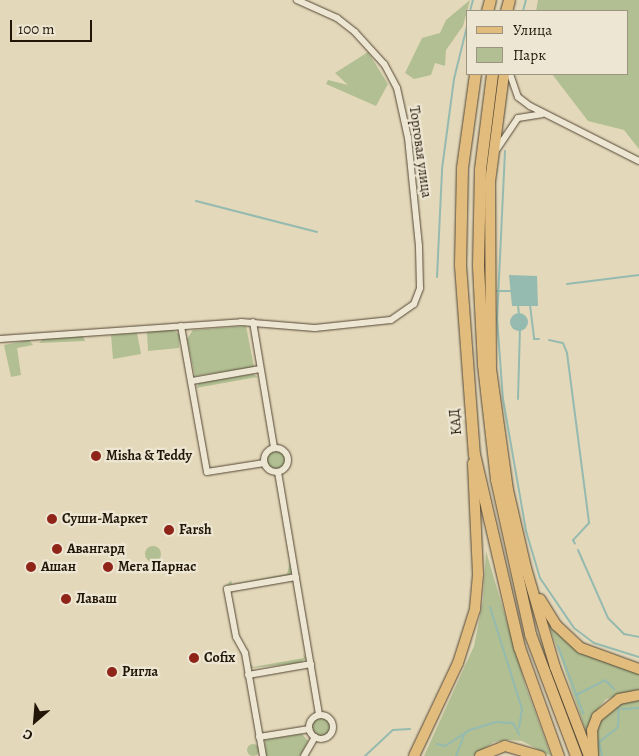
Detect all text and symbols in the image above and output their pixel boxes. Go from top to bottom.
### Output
scale bar [12,10,95,42]
legend [466,10,629,75]
text: 100 m [18,19,55,39]
text: Улица [513,20,552,40]
text: Парк [513,45,546,65]
street label: Торговая улица [405,105,435,199]
street label: КАД [446,408,466,436]
place label: Misha & Teddy [106,448,192,464]
marker: Misha & Teddy [90,450,102,462]
place label: Суши-Маркет [62,511,148,527]
marker: Суши-Маркет [46,513,58,525]
place label: Farsh [179,522,212,538]
marker: Farsh [163,524,175,536]
place label: Авангард [67,541,125,557]
marker: Авангард [51,543,63,555]
place label: Ашан [41,559,76,575]
place label: Мега Парнас [118,559,196,575]
marker: Ашан [25,561,37,573]
marker: Мега Парнас [102,561,114,573]
place label: Лаваш [76,591,117,607]
marker: Лаваш [60,593,72,605]
place label: Cofix [204,650,235,666]
marker: Cofix [188,652,200,664]
place label: Ригла [122,664,158,680]
marker: Ригла [106,666,118,678]
north arrow [10,696,60,746]
text: С [20,724,36,745]

